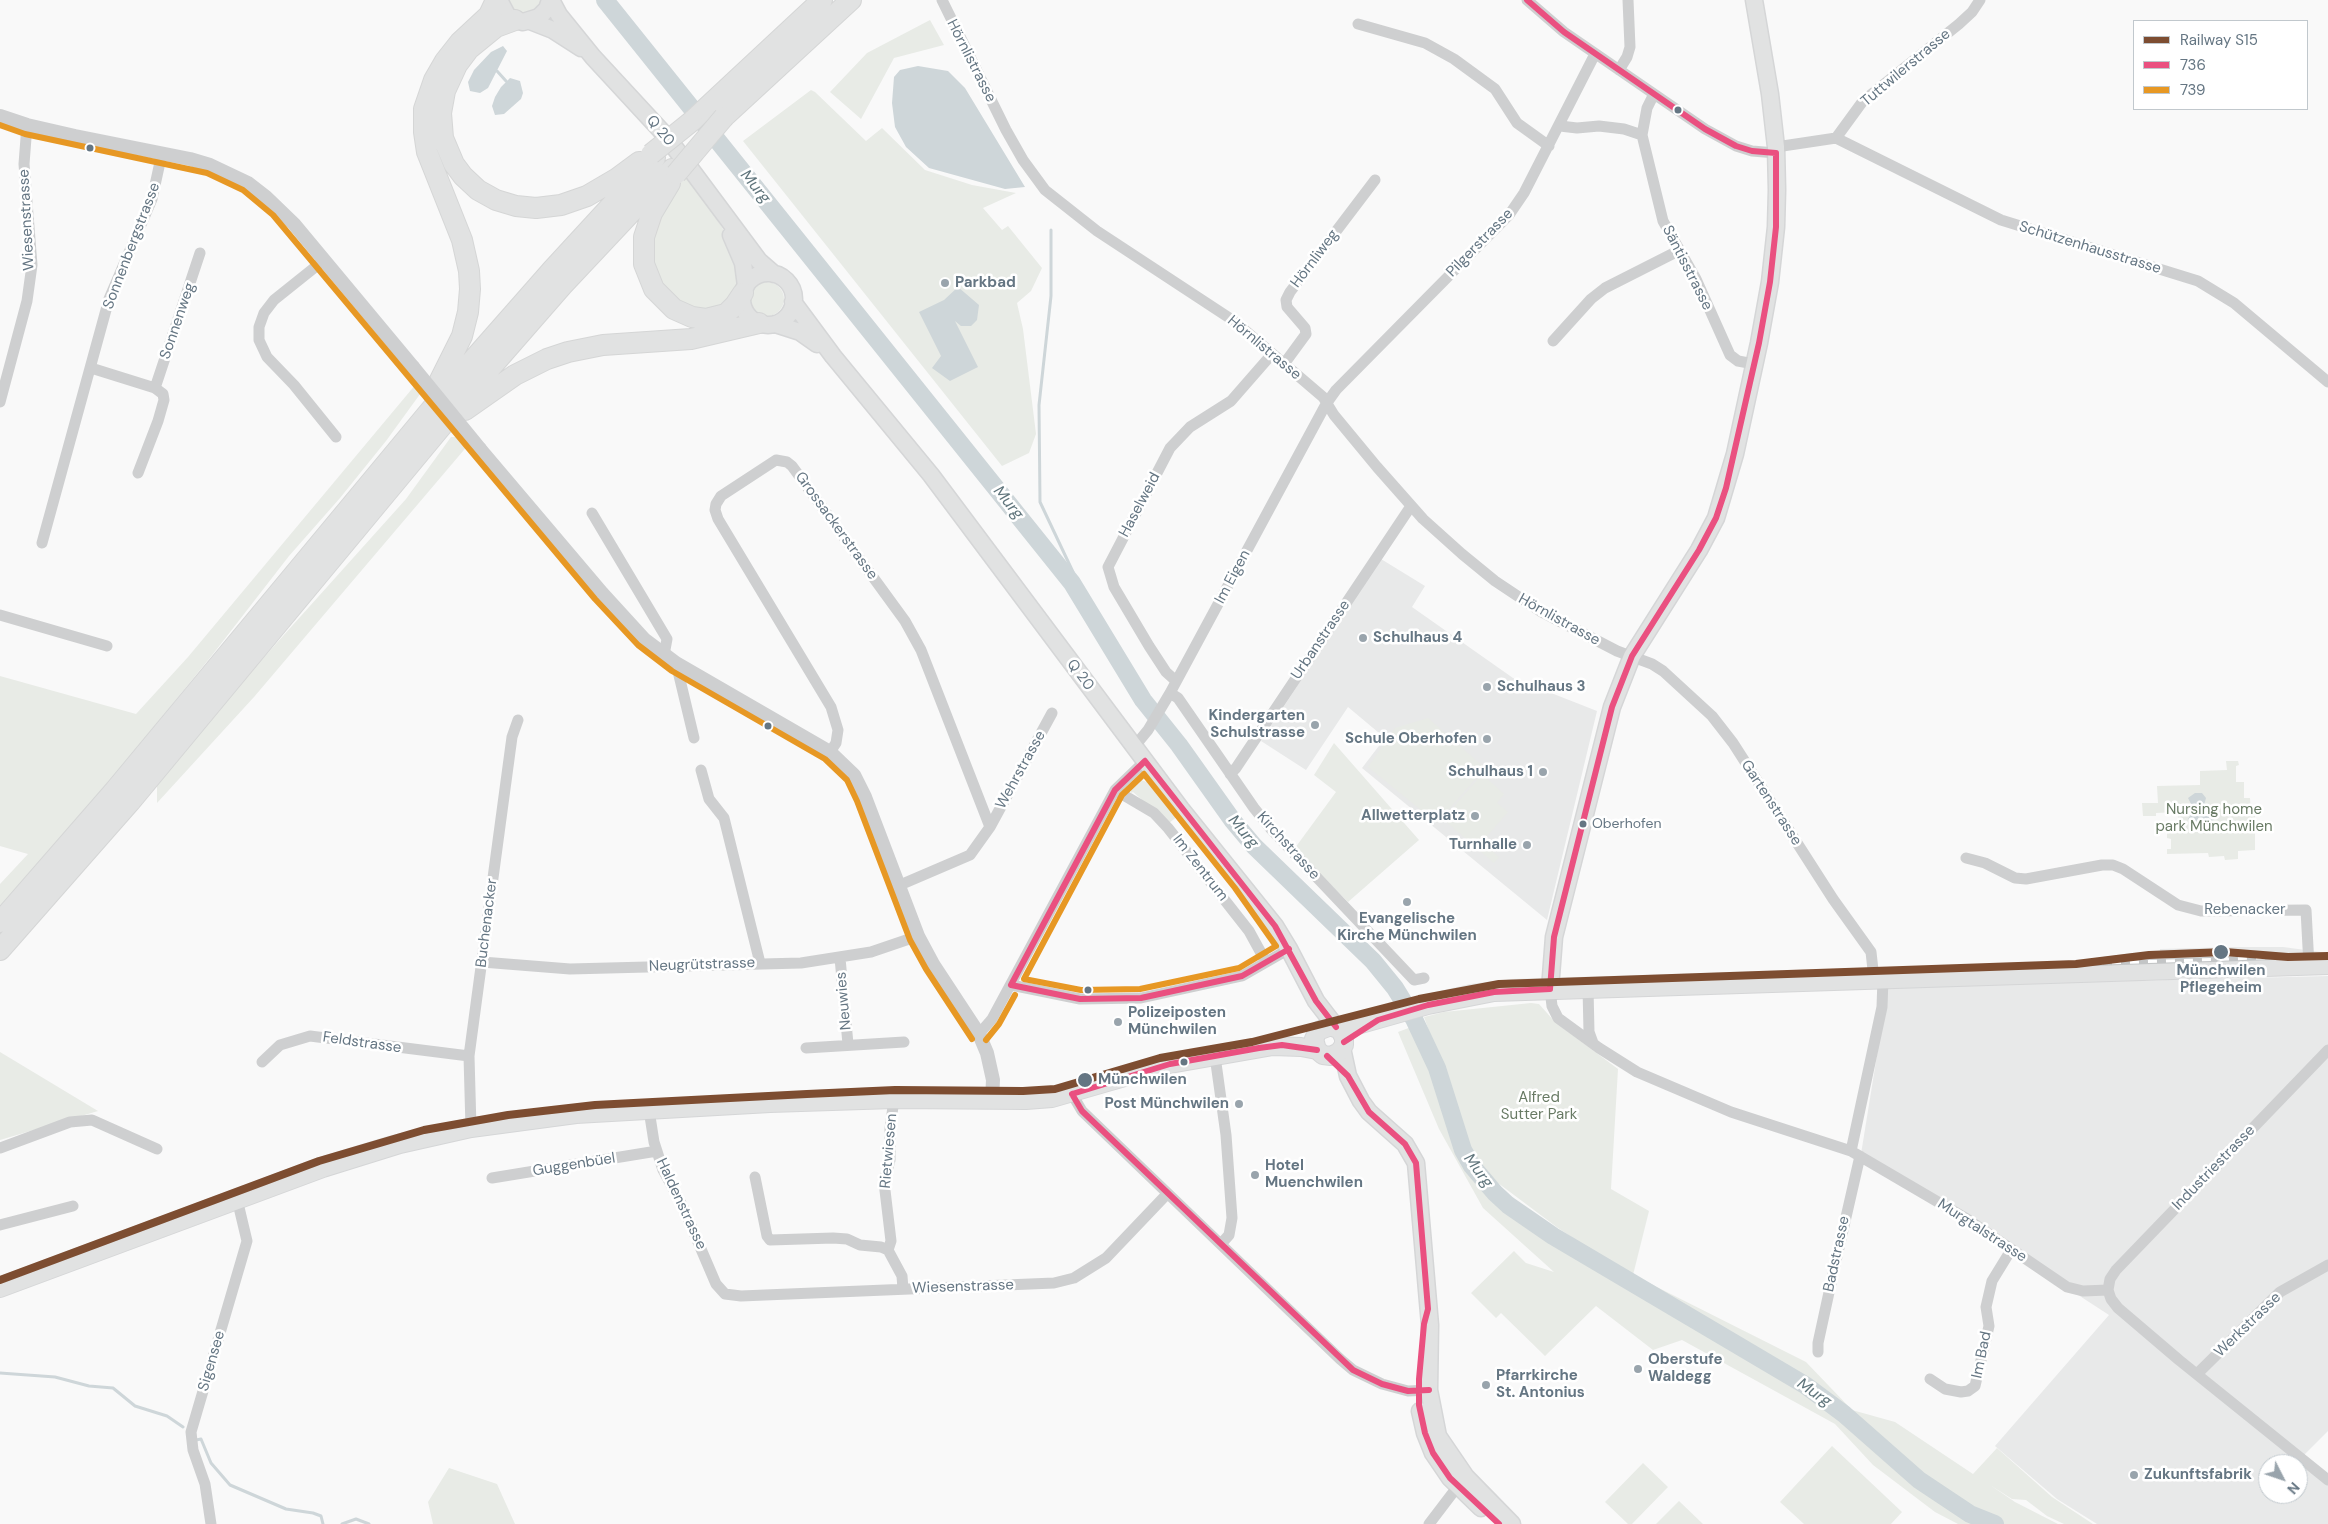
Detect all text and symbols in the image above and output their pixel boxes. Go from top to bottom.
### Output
street label: Hörnlistrasse [942,17,1000,105]
legend [2133,20,2308,110]
street label: Tuttwilerstrasse [1858,25,1954,111]
text: Railway S15 [2180,30,2258,50]
text: 736 [2180,55,2206,75]
text: 739 [2180,80,2205,100]
unlabelled marker [1673,105,1683,115]
street label: Q 20 [642,112,678,150]
unlabelled marker [85,143,95,153]
water label: Murg [736,166,774,208]
street label: Wiesenstrasse [15,169,39,271]
street label: Sonnenbergstrasse [100,180,164,312]
street label: Pilgerstrasse [1443,205,1517,281]
street label: Schützenhausstrasse [2017,218,2163,278]
street label: Säntisstrasse [1658,223,1716,313]
street label: Hörnliweg [1287,226,1343,292]
place label: Parkbad [955,274,1016,292]
marker: Parkbad [939,277,951,289]
street label: Sonnenweg [156,280,200,362]
street label: Hörnlistrasse [1224,312,1304,384]
street label: Grossackerstrasse [791,469,881,583]
street label: Haselweid [1116,470,1164,540]
water label: Murg [989,482,1027,524]
street label: Im Eigen [1211,547,1255,607]
street label: Hörnlistrasse [1515,590,1603,650]
street label: Urbanstrasse [1288,597,1354,683]
place label: Schulhaus 4 [1373,629,1462,647]
marker: Schulhaus 4 [1357,632,1369,644]
street label: Q 20 [1062,656,1098,694]
place label: Schulhaus 3 [1497,678,1586,696]
marker: Schulhaus 3 [1481,681,1493,693]
place label: Kindergarten Schulstrasse [1209,707,1305,742]
marker: Kindergarten Schulstrasse [1309,719,1321,731]
unlabelled marker [763,721,773,731]
street label: Wehrstrasse [992,728,1050,812]
place label: Schule Oberhofen [1345,730,1477,748]
marker: Schule Oberhofen [1481,733,1493,745]
street label: Gartenstrasse [1737,757,1805,849]
place label: Schulhaus 1 [1448,763,1533,781]
marker: Schulhaus 1 [1537,766,1549,778]
park label: Nursing home park Münchwilen [2155,801,2273,836]
place label: Allwetterplatz [1361,807,1465,825]
street label: Kirchstrasse [1253,808,1323,884]
marker: Allwetterplatz [1469,810,1481,822]
water label: Murg [1224,811,1262,853]
place label: Oberhofen [1592,816,1662,832]
marker: Oberhofen [1578,819,1588,829]
street label: Im Zentrum [1168,831,1232,905]
place label: Turnhalle [1449,836,1517,854]
marker: Turnhalle [1521,839,1533,851]
street label: Buchenacker [473,877,501,969]
marker: Evangelische Kirche Münchwilen [1401,896,1413,908]
street label: Rebenacker [2204,901,2286,919]
place label: Evangelische Kirche Münchwilen [1337,910,1477,945]
marker: Münchwilen Pflegeheim [2212,943,2230,961]
street label: Neugrütstrasse [649,954,755,976]
place label: Münchwilen Pflegeheim [2177,962,2265,997]
street label: Neuwies [832,971,856,1031]
unlabelled marker [1083,985,1093,995]
place label: Polizeiposten Münchwilen [1128,1004,1226,1039]
marker: Polizeiposten Münchwilen [1112,1016,1124,1028]
street label: Feldstrasse [321,1029,403,1057]
unlabelled marker [1179,1057,1189,1067]
marker: Münchwilen [1076,1071,1094,1089]
place label: Münchwilen [1098,1071,1187,1089]
park label: Alfred Sutter Park [1501,1089,1577,1124]
place label: Post Münchwilen [1104,1095,1229,1113]
marker: Post Münchwilen [1233,1098,1245,1110]
street label: Rietwiesen [877,1113,901,1189]
street label: Industriestrasse [2169,1122,2259,1214]
street label: Guggenbüel [531,1150,617,1180]
water label: Murg [1459,1150,1497,1192]
street label: Haldenstrasse [652,1156,710,1252]
place label: Hotel Muenchwilen [1265,1157,1363,1192]
marker: Hotel Muenchwilen [1249,1169,1261,1181]
street label: Murgtalstrasse [1934,1195,2030,1267]
street label: Badstrasse [1820,1214,1854,1294]
street label: Wiesenstrasse [912,1276,1014,1298]
street label: Werkstrasse [2211,1289,2285,1361]
street label: Sigensee [195,1329,229,1393]
street label: Im Bad [1968,1330,1996,1380]
place label: Oberstufe Waldegg [1648,1351,1723,1386]
marker: Oberstufe Waldegg [1632,1363,1644,1375]
place label: Pfarrkirche St. Antonius [1496,1367,1585,1402]
water label: Murg [1793,1374,1835,1412]
marker: Pfarrkirche St. Antonius [1480,1379,1492,1391]
north arrow [2258,1454,2308,1504]
place label: Zukunftsfabrik [2144,1466,2252,1484]
marker: Zukunftsfabrik [2128,1469,2140,1481]
text: N [2283,1478,2304,1498]

